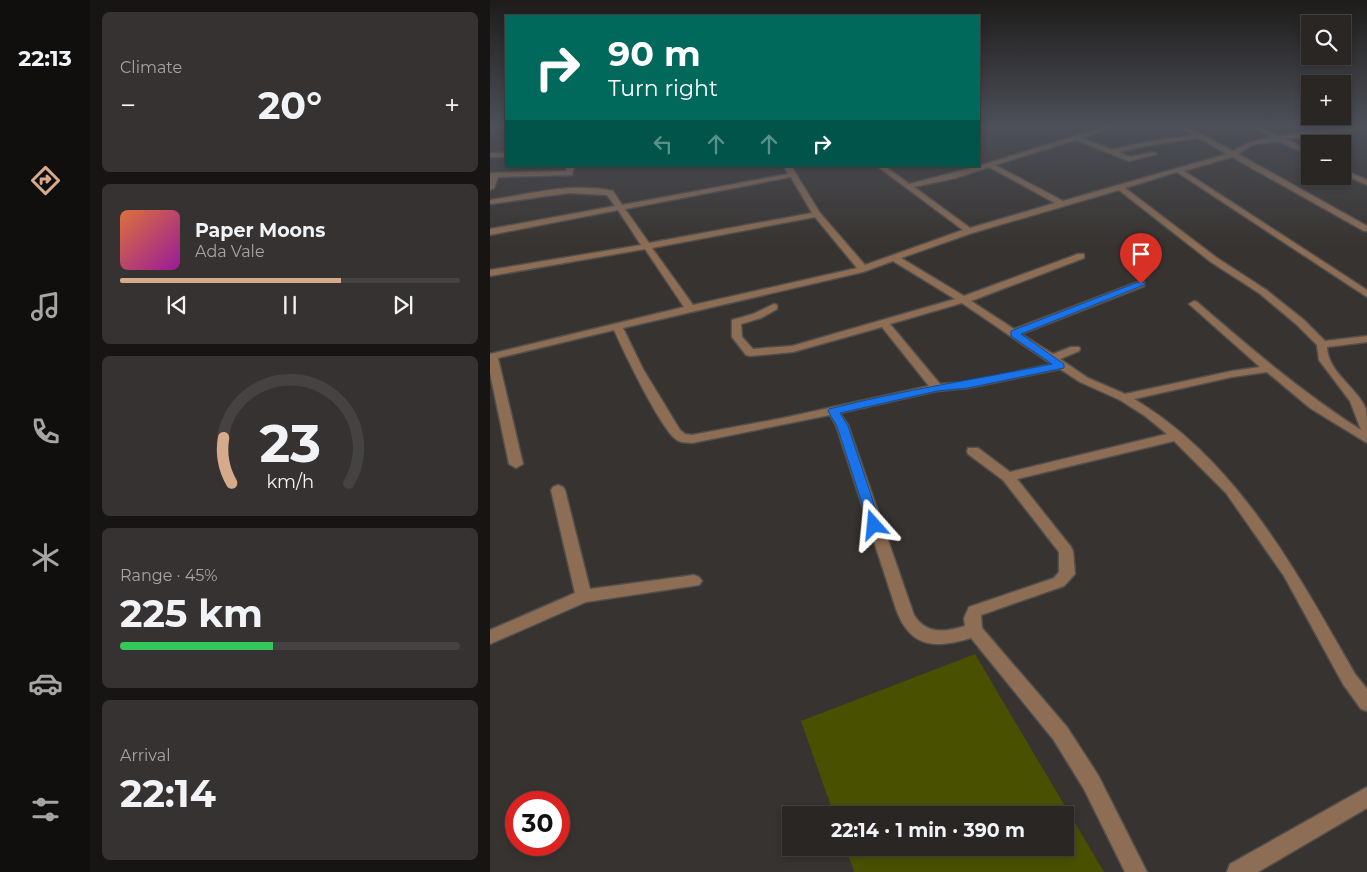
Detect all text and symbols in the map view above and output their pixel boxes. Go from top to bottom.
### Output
map controls [1301,15,1351,185]
button: search [1301,15,1351,65]
text: 90 m [608,32,701,75]
icon: right [525,35,590,100]
text: 22:13 [18,45,72,72]
text: Climate [120,58,182,77]
text: Turn right [608,75,718,102]
button: + [1301,75,1351,125]
text: 20° [258,82,322,129]
text: − [120,88,136,122]
text: + [444,88,460,122]
icon: left [649,130,677,158]
icon: ahead [702,130,730,158]
icon: ahead [755,130,783,158]
icon: right [808,130,836,158]
button: − [1301,135,1351,185]
icon: directions [28,163,63,198]
text: Paper Moons [195,219,325,242]
pin [1120,233,1162,284]
icon: arrive [1127,240,1155,268]
text: Ada Vale [195,242,265,261]
icon: music [28,289,63,324]
icon: previous [163,291,191,319]
icon: pause [276,291,304,319]
icon: next [389,291,417,319]
text: 23 [259,412,321,475]
icon: phone [28,414,63,449]
text: km/h [266,471,314,492]
position arrow [847,498,899,550]
icon: climate [28,540,63,575]
text: Range · 45% [120,566,218,585]
text: 225 km [120,590,263,637]
icon: car [28,666,63,701]
text: Arrival [120,746,170,765]
text: 22:14 [120,770,216,817]
speed limit sign: 30 [505,791,570,856]
icon: filters [28,792,63,827]
text: 22:14 · 1 min · 390 m [831,819,1025,842]

